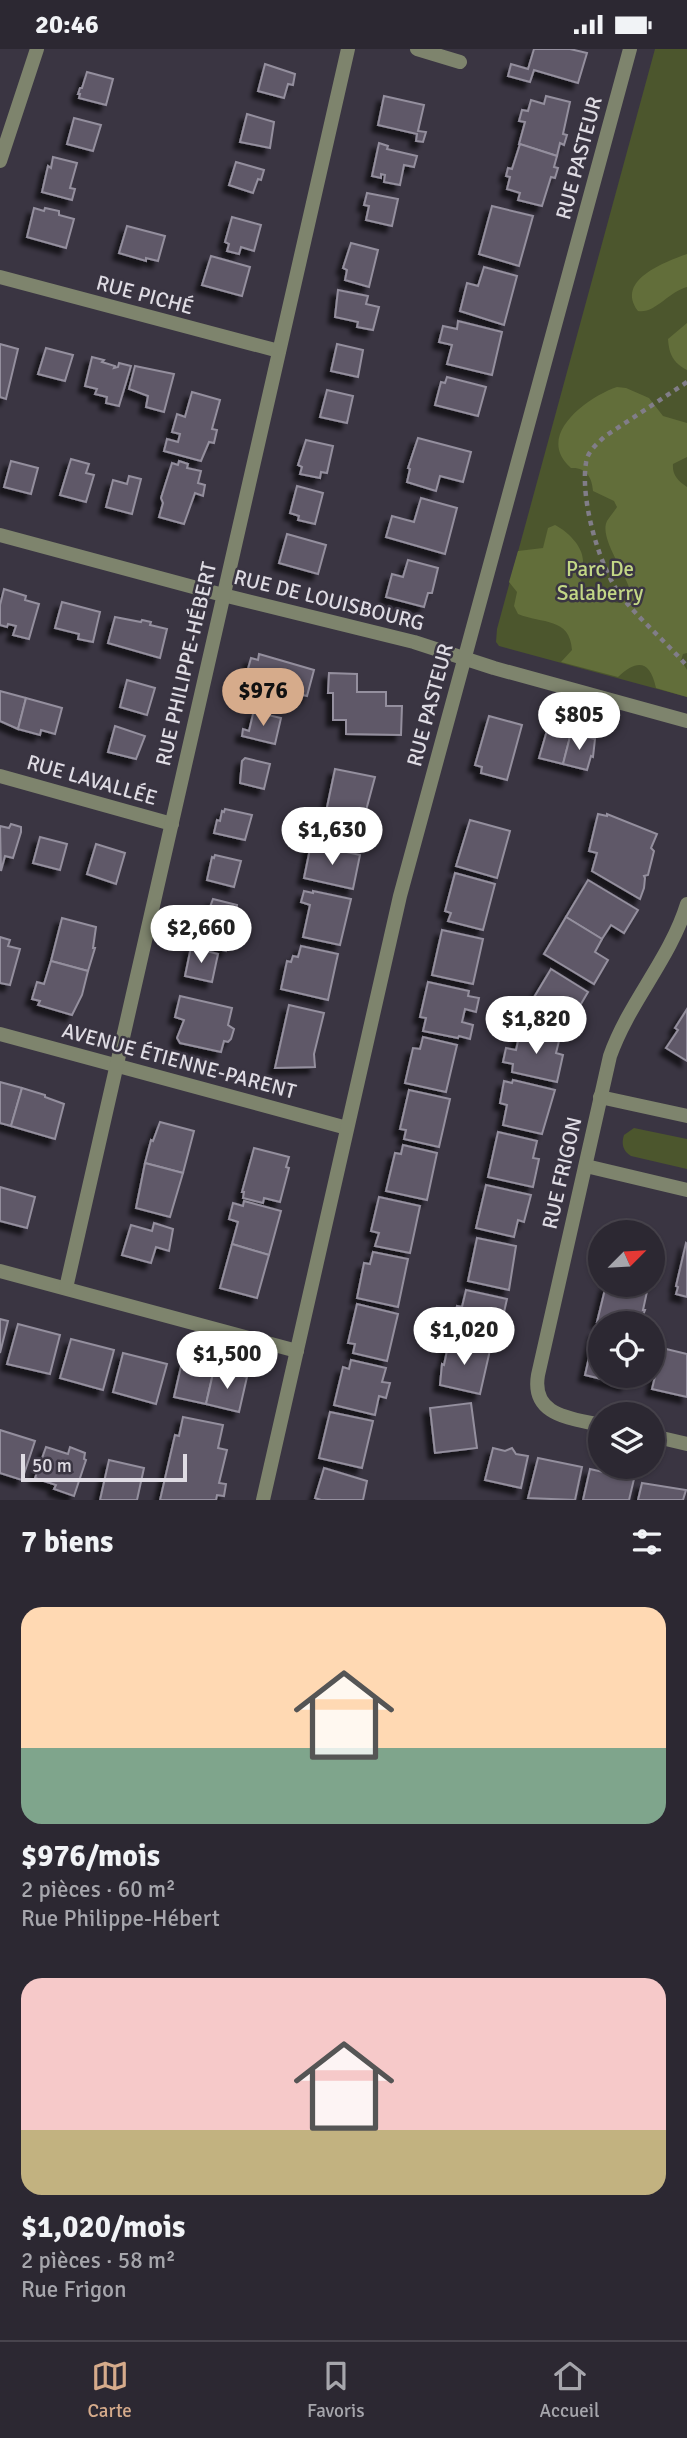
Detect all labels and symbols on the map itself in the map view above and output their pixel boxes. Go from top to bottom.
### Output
street label: RUE PASTEUR [550,94,608,222]
street label: RUE PICHÉ [93,270,197,320]
park label: Parc De Salaberry [557,556,643,606]
street label: RUE PHILIPPE-HÉBERT [150,559,222,768]
street label: RUE DE LOUISBOURG [231,564,427,636]
street label: RUE PASTEUR [401,641,459,769]
pin: $976 [222,669,304,728]
pin: $805 [538,693,620,752]
street label: RUE LAVALLÉE [24,749,160,811]
pin: $1,630 [275,807,389,867]
pin: $2,660 [144,905,258,965]
pin: $1,820 [479,997,593,1056]
street label: AVENUE ÉTIENNE-PARENT [59,1017,299,1105]
street label: RUE FRIGON [536,1114,588,1232]
north arrow [588,1220,665,1297]
pin: $1,020 [407,1307,521,1367]
pin: $1,500 [170,1331,284,1391]
scale bar [21,1451,187,1483]

